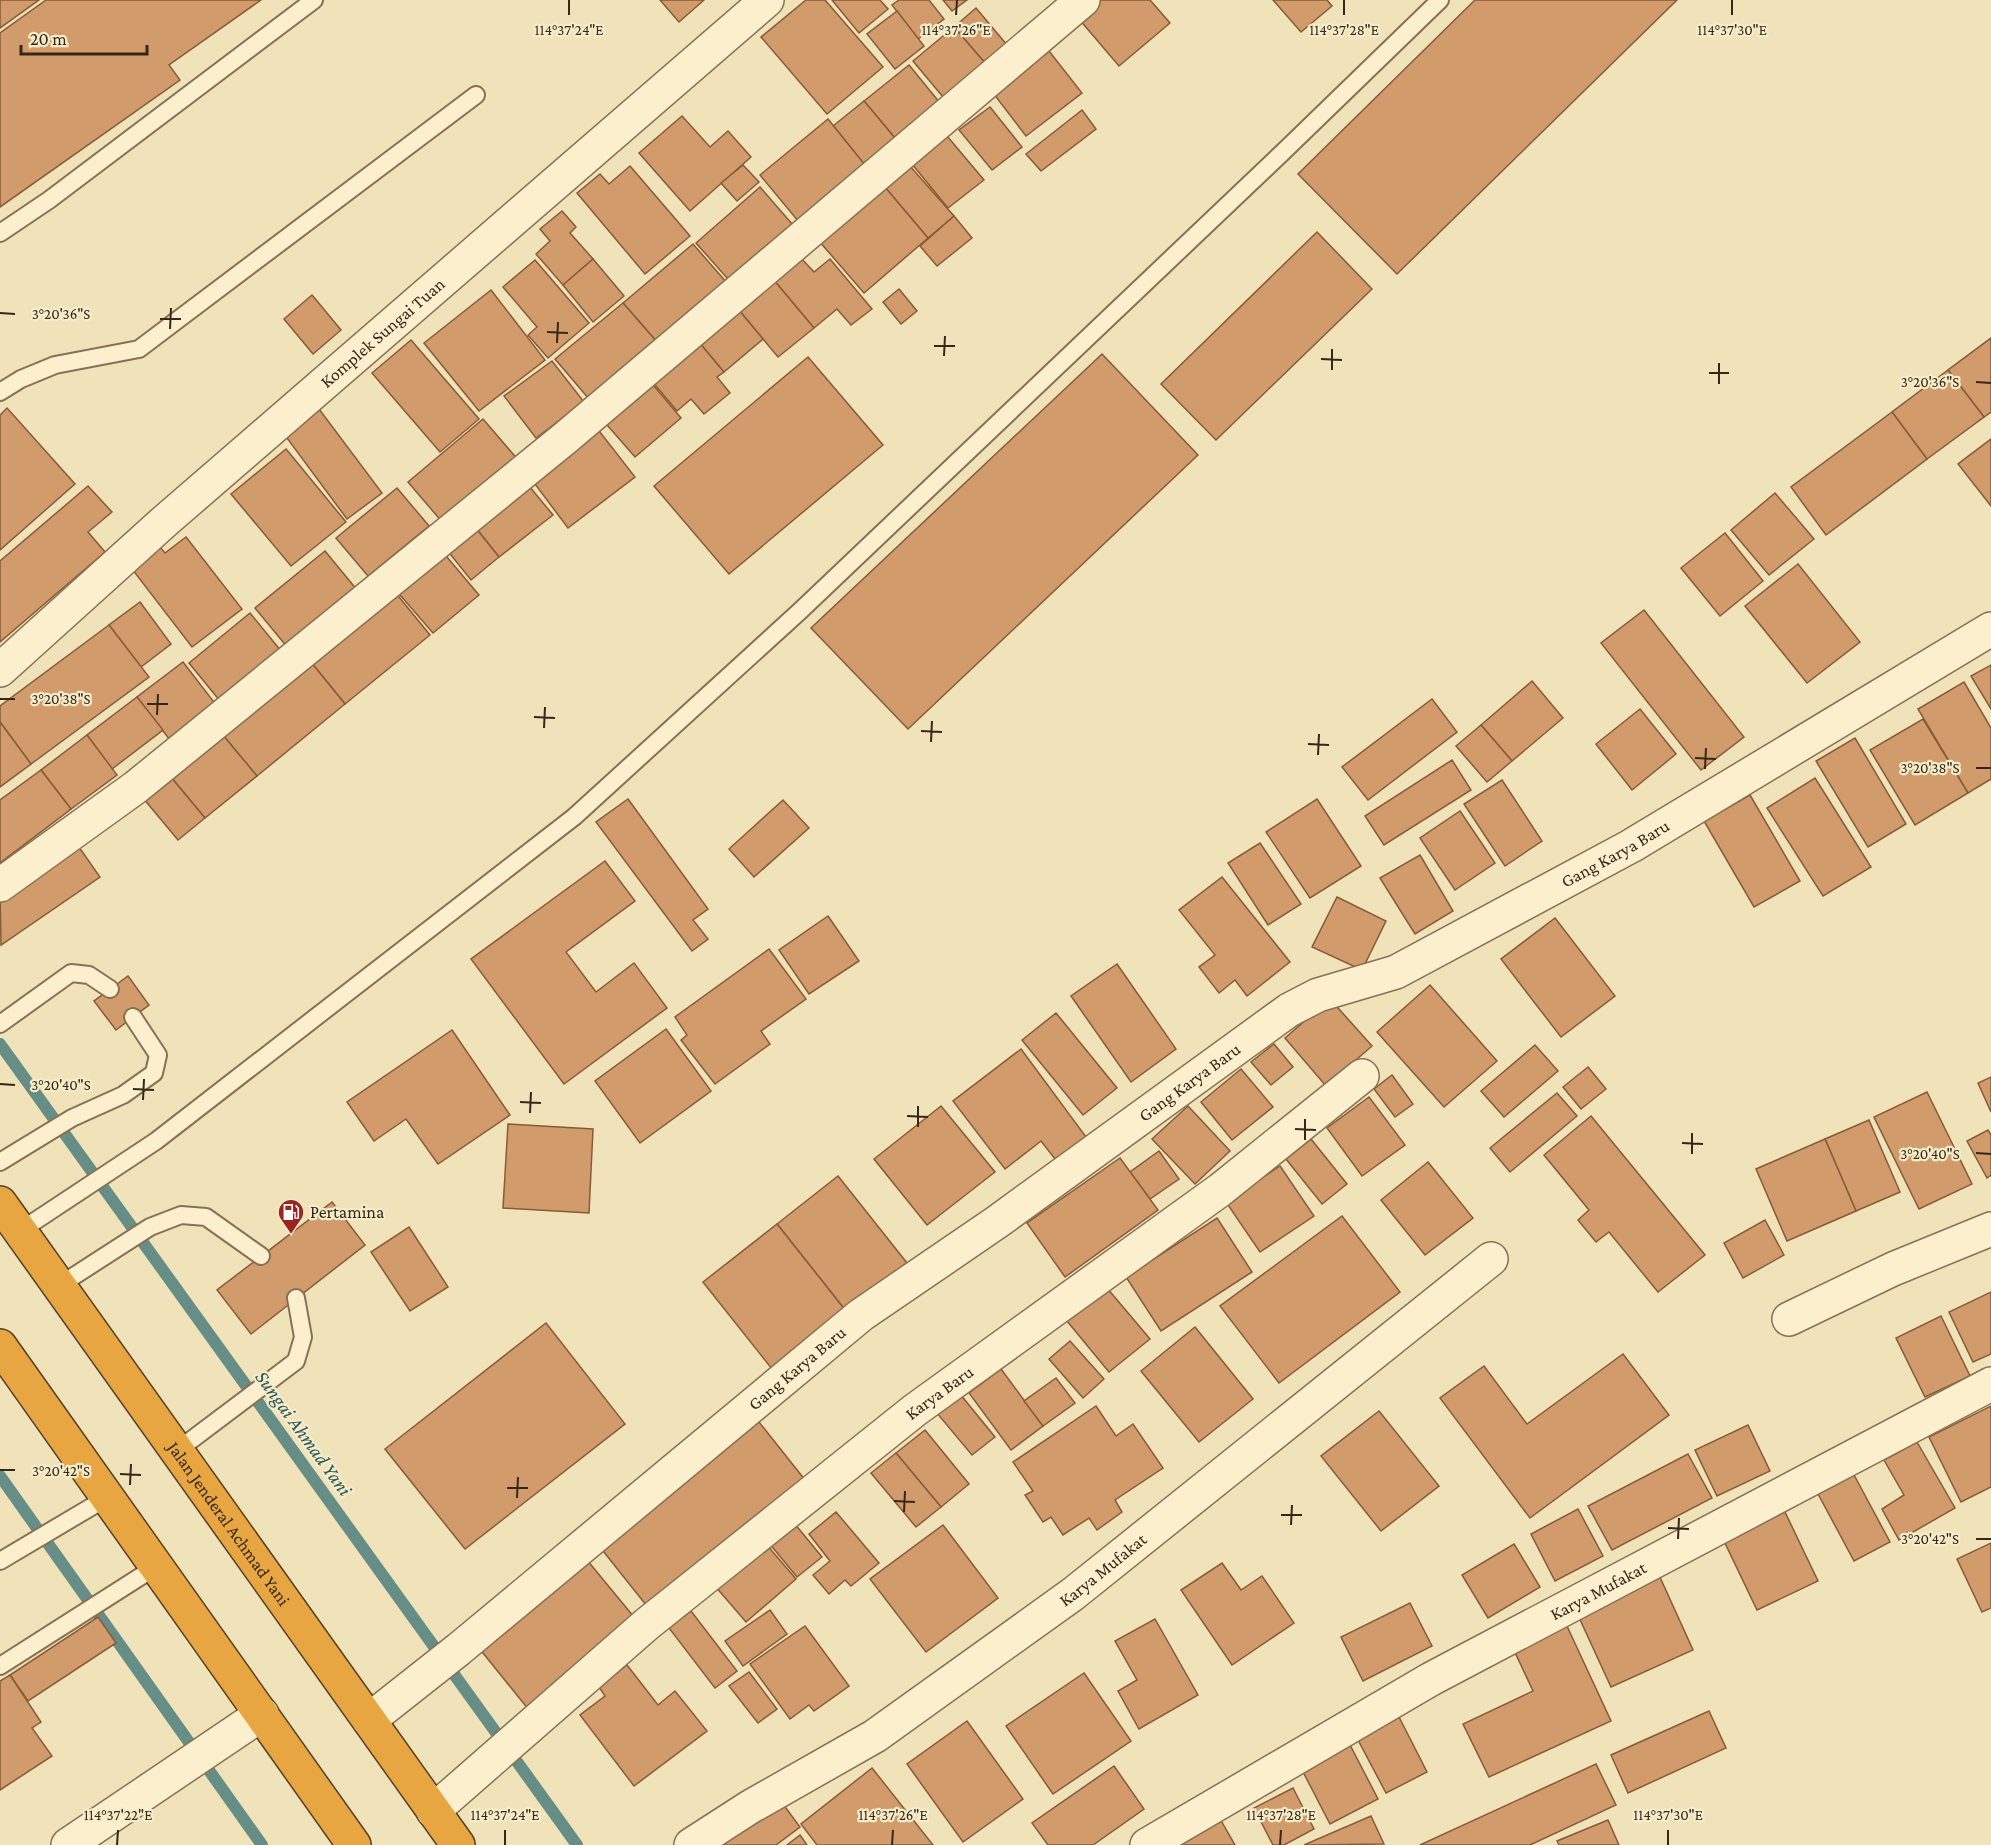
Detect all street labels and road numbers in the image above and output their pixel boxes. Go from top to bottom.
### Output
street label: Komplek Sungai Tuan [316,273,449,392]
street label: Gang Karya Baru [1558,815,1673,892]
street label: Gang Karya Baru [1135,1038,1245,1126]
street label: Gang Karya Baru [744,1322,850,1414]
street label: Karya Baru [901,1361,977,1424]
street label: Jalan Jenderal Achmad Yani [162,1436,294,1610]
street label: Karya Mufakat [1055,1528,1151,1611]
street label: Karya Mufakat [1547,1557,1651,1624]

